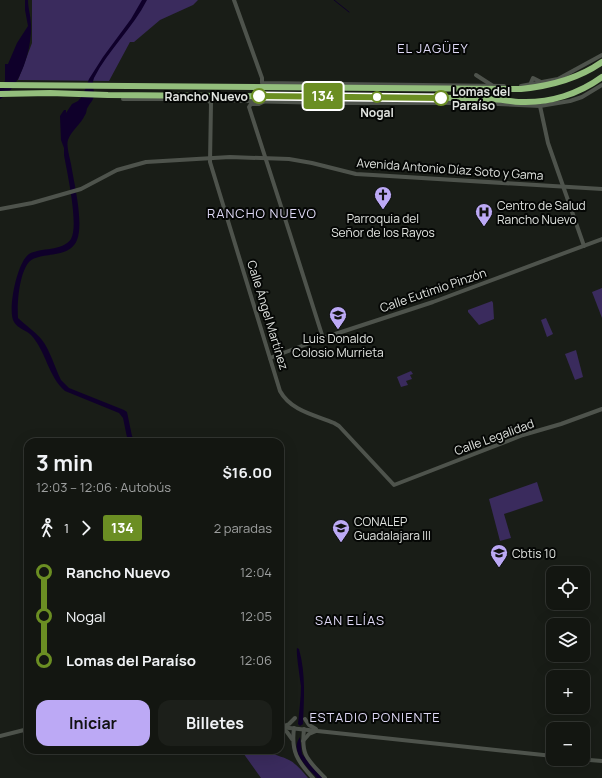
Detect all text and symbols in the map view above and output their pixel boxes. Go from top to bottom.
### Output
district label: EL JAGÜEY [397,39,469,57]
line badge: 134 [300,83,346,109]
place label: Lomas del Paraíso [452,83,510,114]
text: 134 [312,86,334,105]
place label: Rancho Nuevo [165,88,248,105]
marker: Rancho Nuevo [251,88,267,104]
marker: Lomas del Paraíso [433,90,449,106]
marker: Nogal [371,91,383,103]
place label: Nogal [360,104,394,121]
street label: Avenida Antonio Díaz Soto y Gama [356,154,544,184]
church icon: Parroquia del Señor de los Rayos [373,185,393,210]
place label: Centro de Salud Rancho Nuevo [497,197,586,228]
hospital icon: Centro de Salud Rancho Nuevo [474,202,494,227]
district label: RANCHO NUEVO [207,204,317,222]
place label: Parroquia del Señor de los Rayos [331,210,435,241]
street label: Calle Ángel Martínez [243,258,293,372]
street label: Calle Eutimio Pinzón [377,264,489,316]
school or university icon: Luis Donaldo Colosio Murrieta [328,305,348,330]
place label: Luis Donaldo Colosio Murrieta [292,330,384,361]
street label: Calle Legalidad [452,415,536,459]
text: 3 min [36,448,93,478]
text: $16.00 [222,462,272,483]
text: 12:03 – 12:06 · Autobús [36,478,171,496]
place label: CONALEP Guadalajara III [354,513,431,544]
icon: walk [36,517,58,539]
icon: forward [75,517,97,539]
text: 134 [111,518,134,537]
school or university icon: CONALEP Guadalajara III [331,518,351,543]
text: 1 [64,519,69,537]
text: 2 paradas [214,519,272,537]
school or university icon: Cbtis 10 [489,543,509,568]
place label: Cbtis 10 [512,545,556,562]
text: Rancho Nuevo [66,562,170,583]
text: 12:04 [240,563,272,581]
map controls [546,566,590,766]
button: locate [546,566,590,610]
text: Nogal [66,606,106,627]
text: 12:05 [240,607,272,625]
district label: SAN ELÍAS [315,611,385,629]
button: layers [546,618,590,662]
text: Lomas del Paraíso [66,650,196,671]
text: 12:06 [240,651,272,669]
button: + [546,670,590,714]
button: Iniciar [36,700,150,746]
button: Billetes [158,700,272,746]
district label: ESTADIO PONIENTE [309,708,441,726]
button: − [546,722,590,766]

